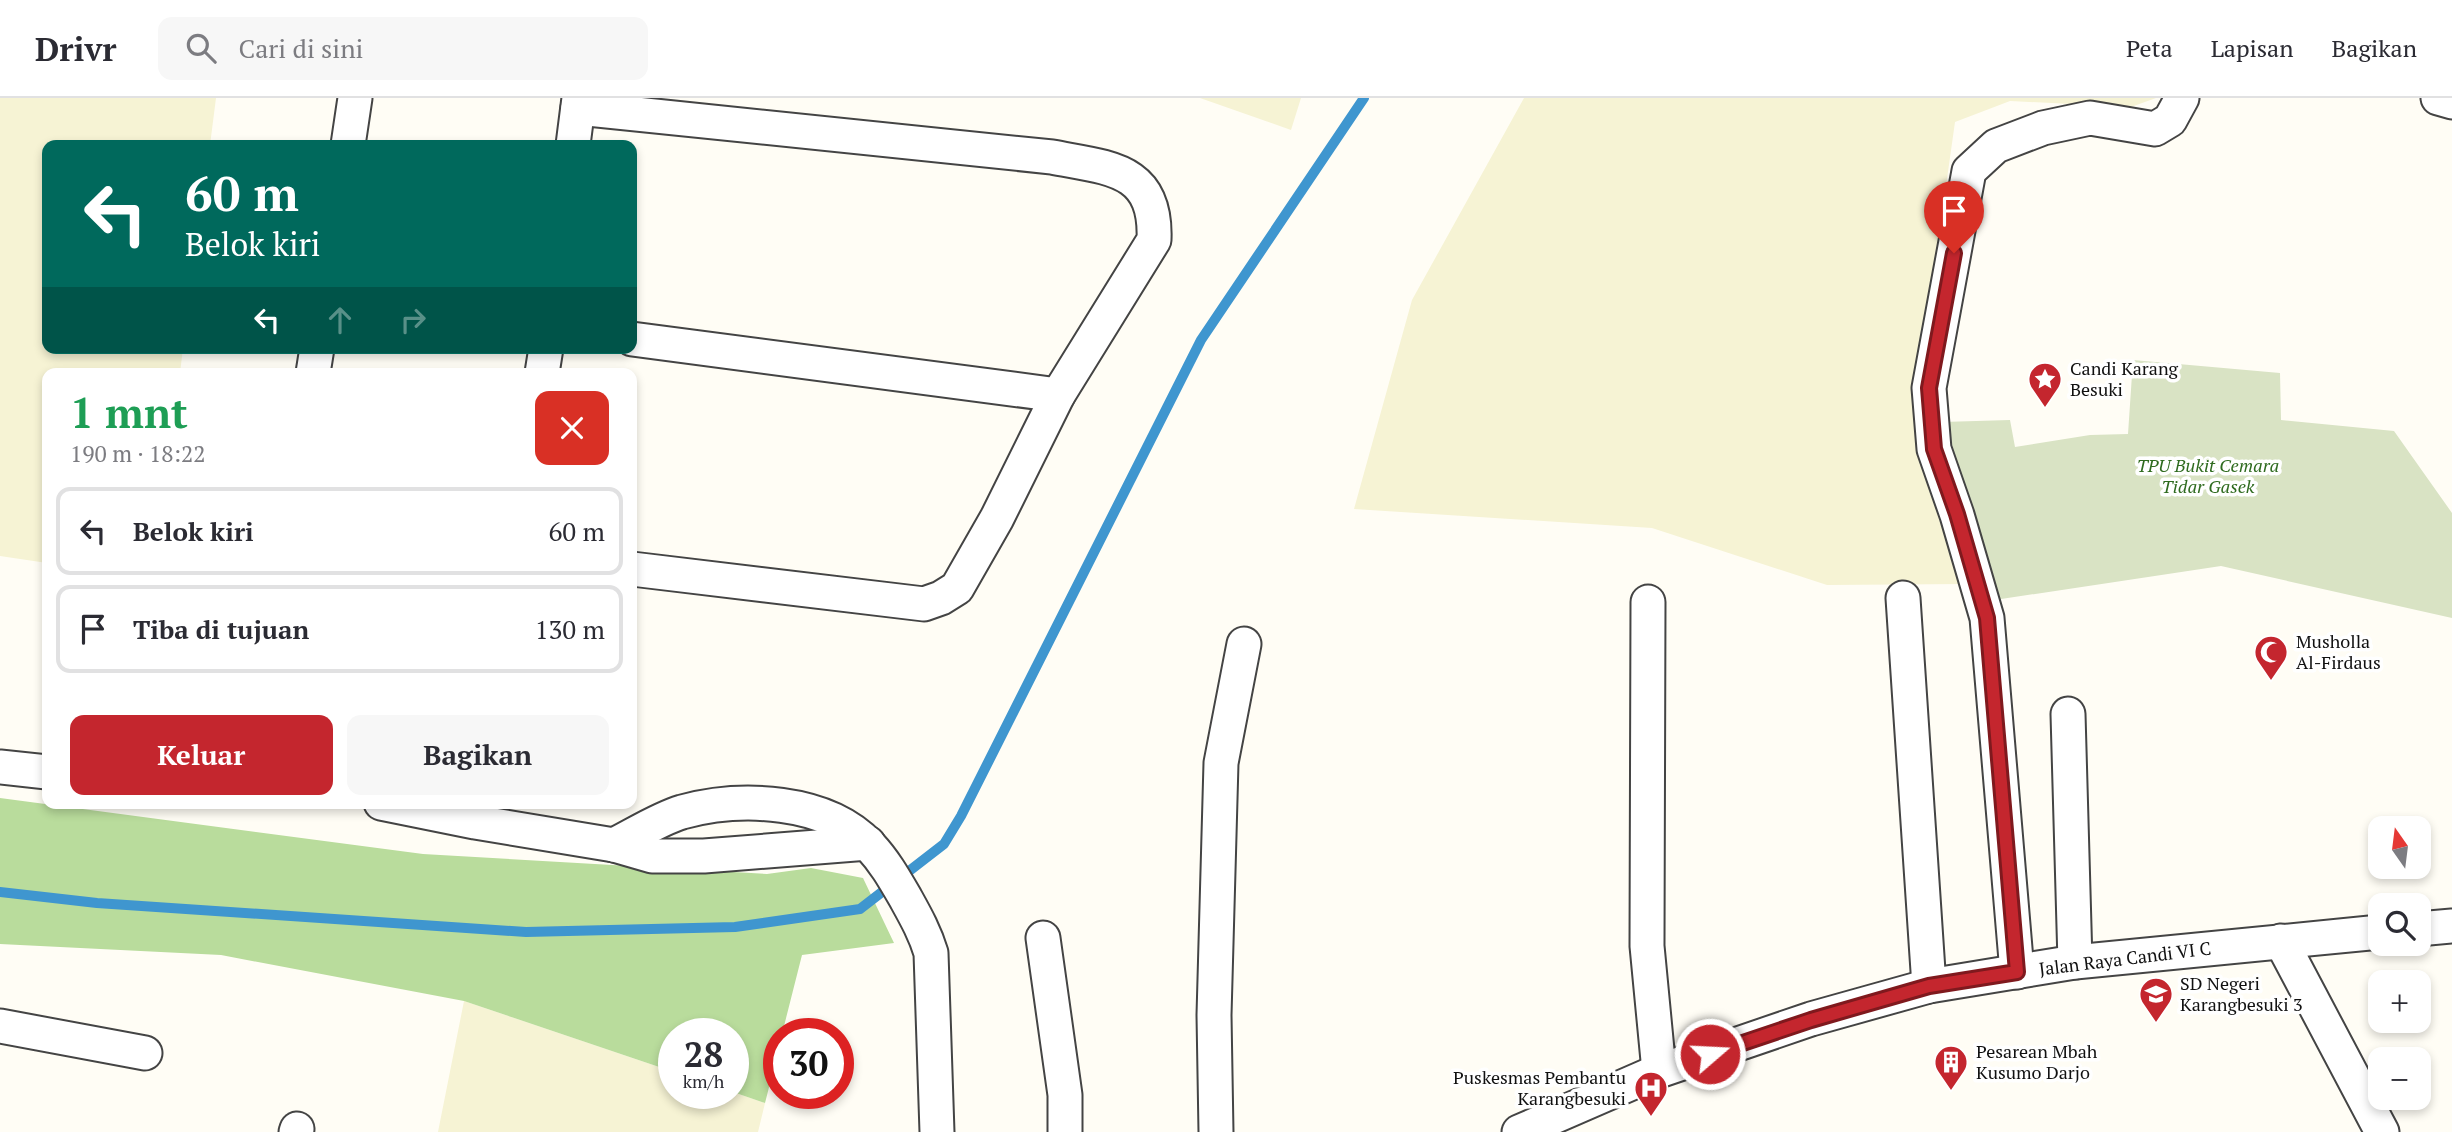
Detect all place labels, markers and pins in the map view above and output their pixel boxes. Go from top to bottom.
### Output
pin [1924,181,1984,253]
place label: Candi Karang Besuki [2070,356,2179,401]
place icon: Candi Karang Besuki [2026,360,2064,409]
place label: Musholla Al-Firdaus [2296,629,2381,674]
mosque icon: Musholla Al-Firdaus [2252,633,2290,682]
place label: SD Negeri Karangbesuki 3 [2180,971,2303,1016]
school or university icon: SD Negeri Karangbesuki 3 [2137,975,2175,1024]
place label: Pesarean Mbah Kusumo Darjo [1976,1039,2098,1084]
building icon: Pesarean Mbah Kusumo Darjo [1932,1043,1970,1092]
place label: Puskesmas Pembantu Karangbesuki [1453,1065,1626,1110]
hospital icon: Puskesmas Pembantu Karangbesuki [1632,1069,1670,1118]

